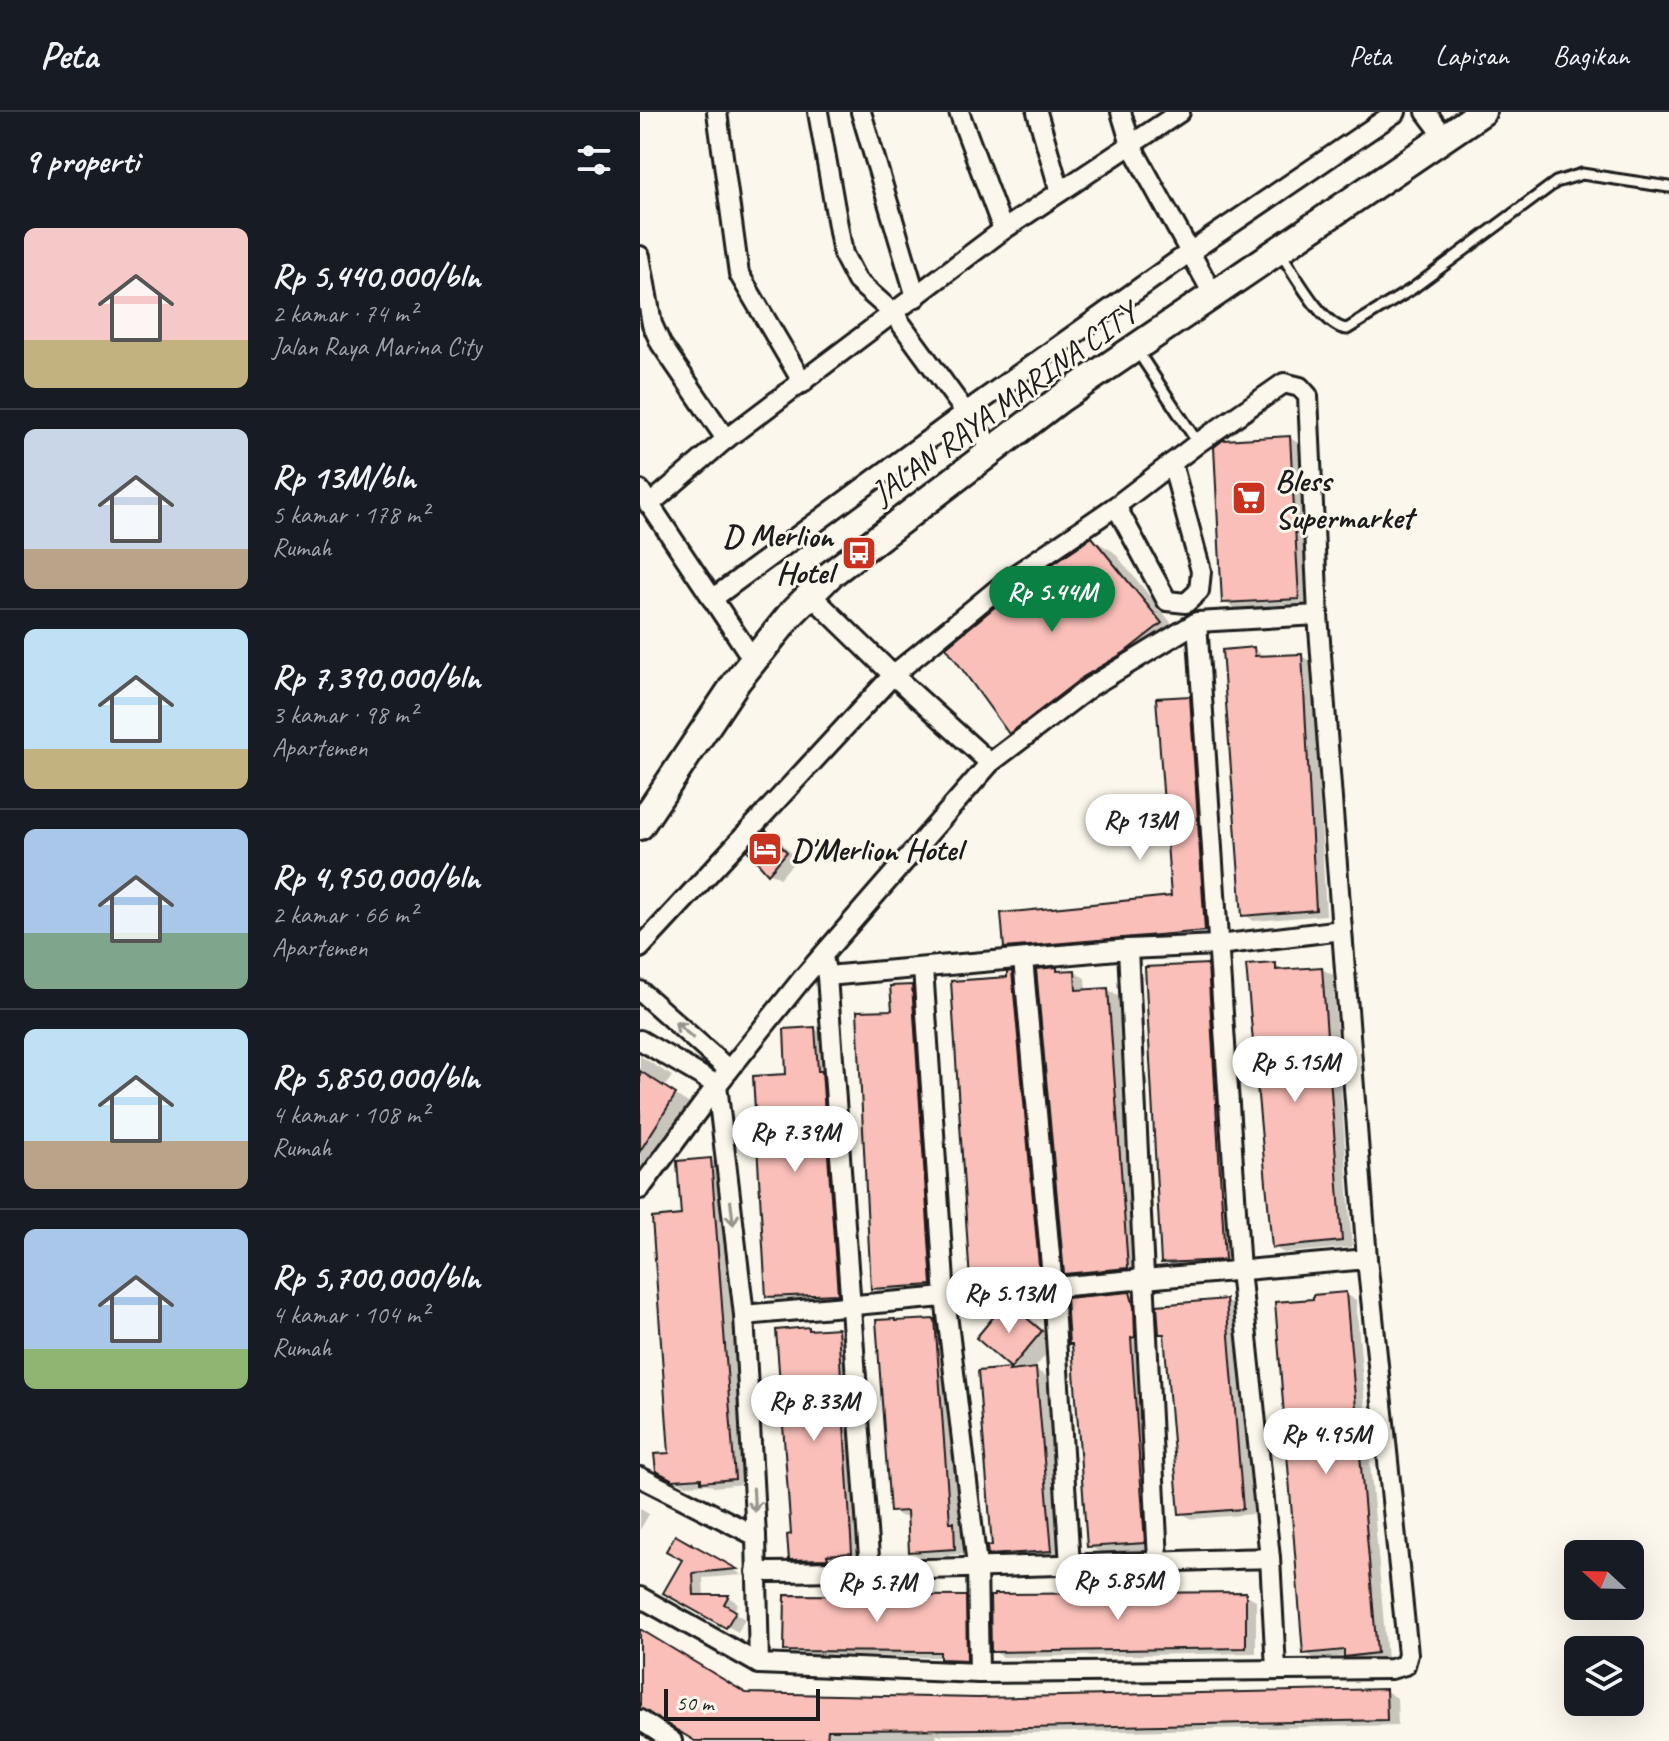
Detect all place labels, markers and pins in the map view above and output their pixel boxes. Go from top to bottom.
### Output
place label: Bless Supermarket [1275,460,1417,538]
supermarket icon: Bless Supermarket [1230,479,1268,517]
place label: D Merlion Hotel [723,515,839,593]
bus stop icon: D Merlion Hotel [840,534,878,572]
pin: Rp 5.44M [969,566,1135,634]
pin: Rp 13M [1075,794,1205,862]
place label: D'Merlion Hotel [791,829,968,870]
hotel icon: D'Merlion Hotel [746,830,784,868]
pin: Rp 5.15M [1212,1036,1378,1104]
pin: Rp 7.39M [712,1106,878,1174]
pin: Rp 5.13M [926,1267,1092,1335]
pin: Rp 8.33M [731,1375,897,1443]
pin: Rp 4.95M [1243,1408,1409,1476]
pin: Rp 5.85M [1035,1554,1201,1622]
pin: Rp 5.7M [803,1556,951,1624]

